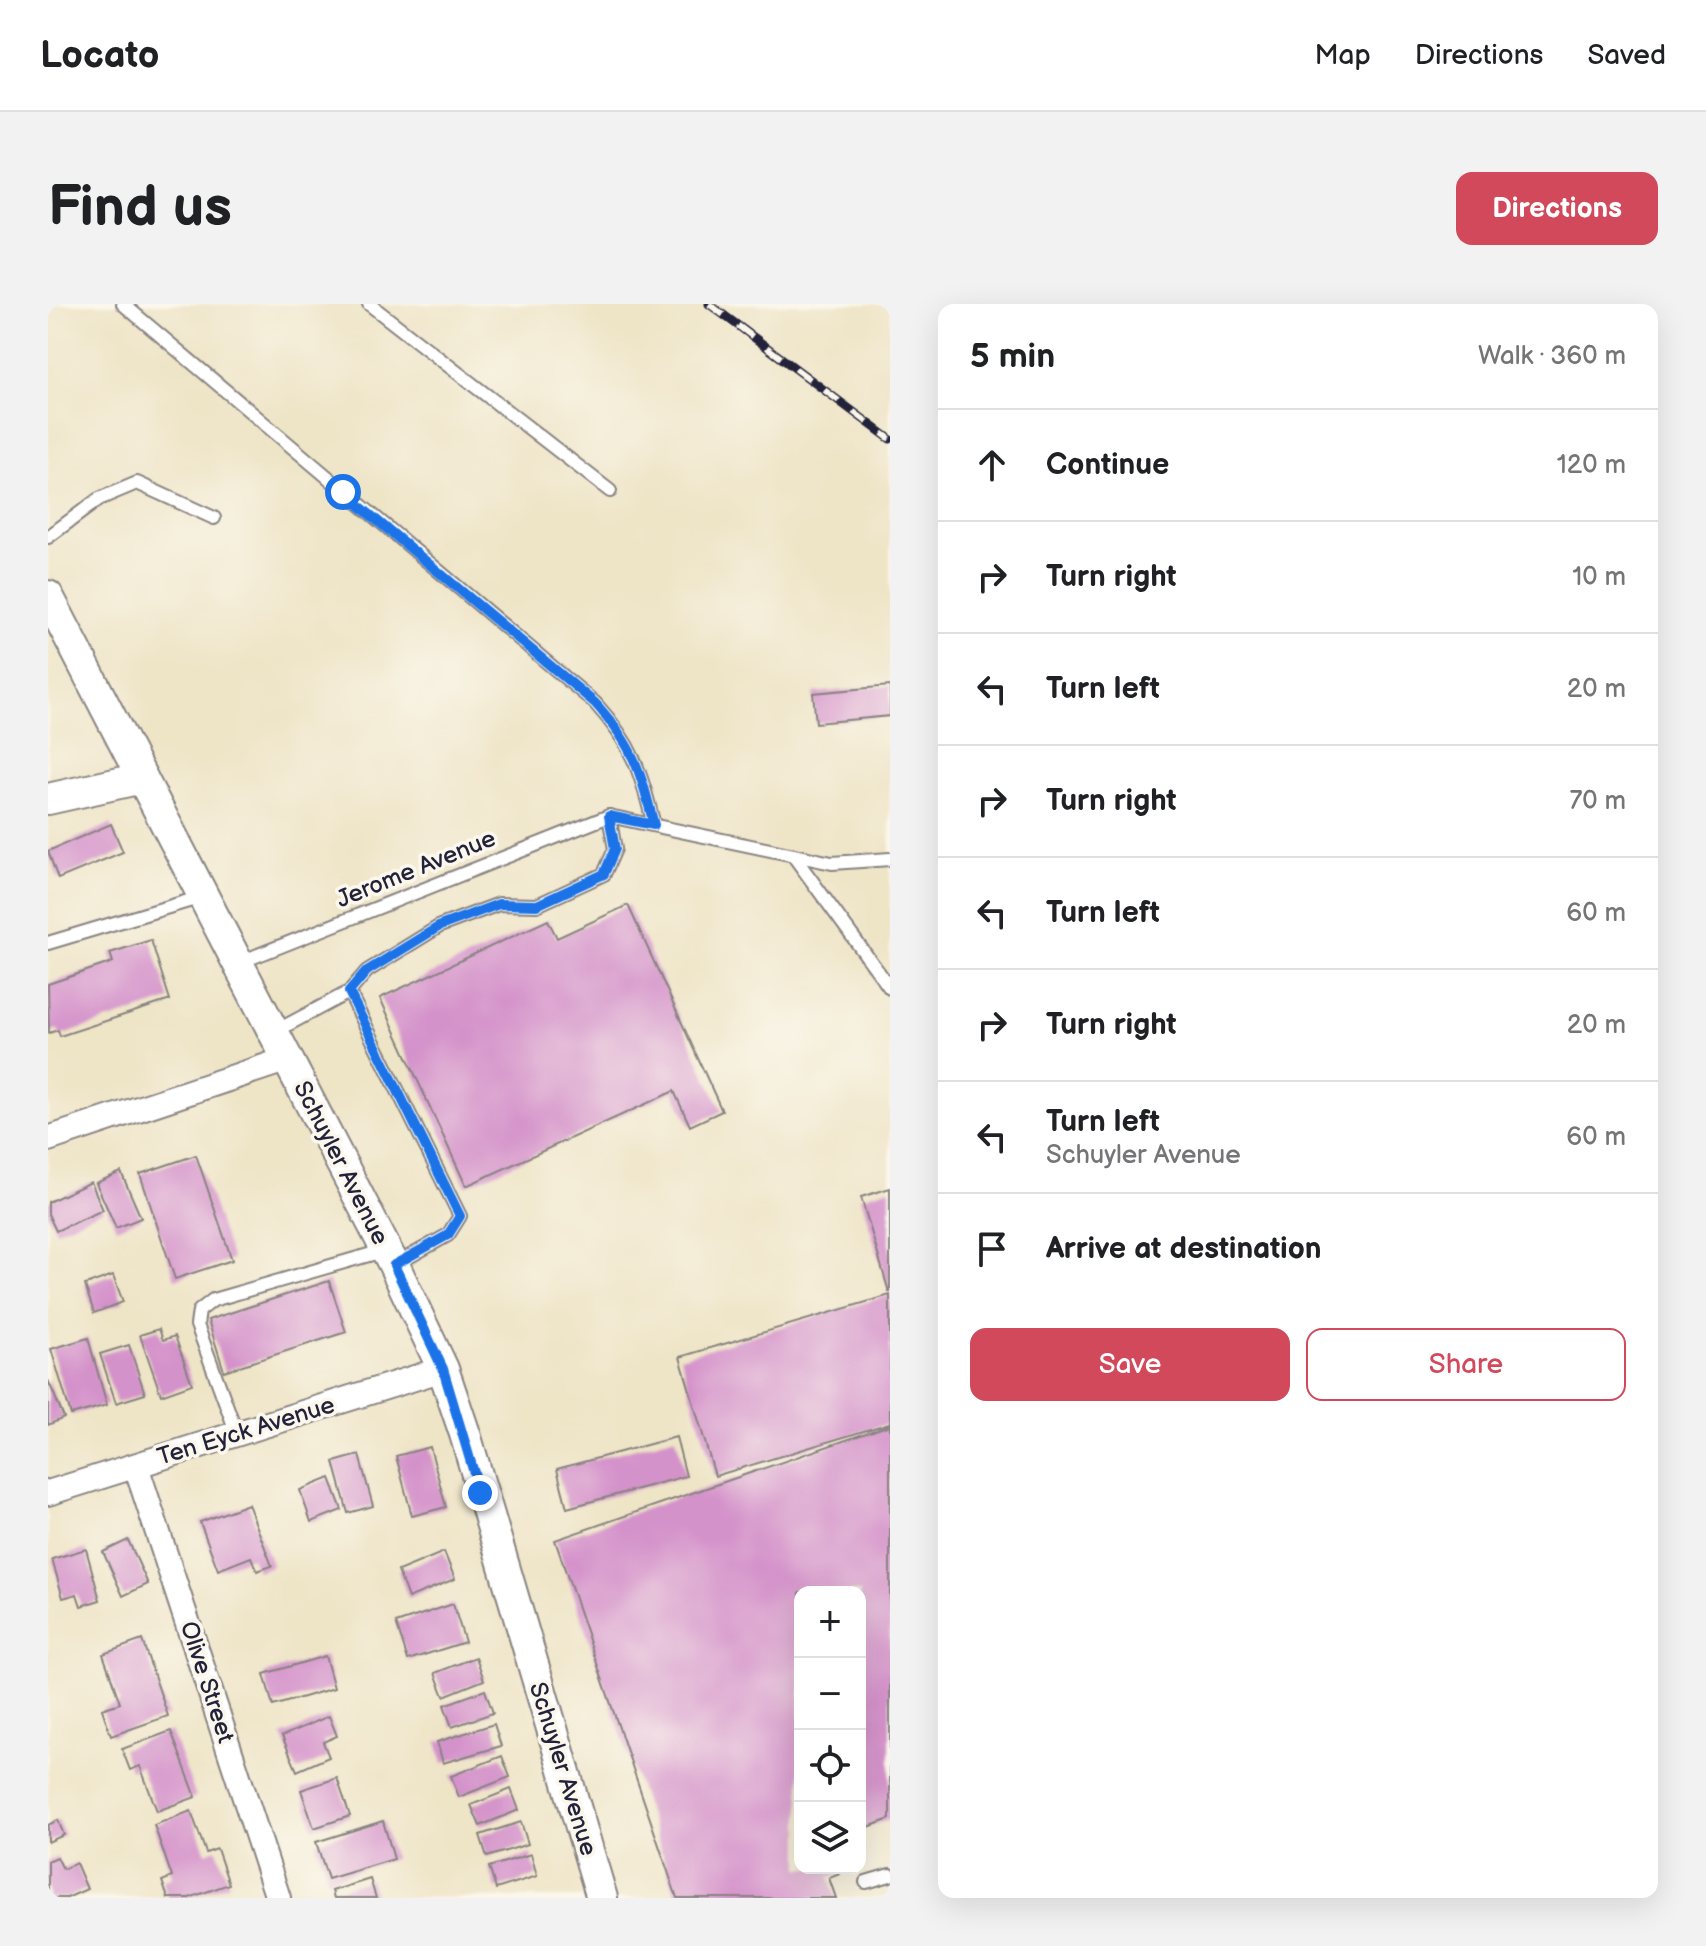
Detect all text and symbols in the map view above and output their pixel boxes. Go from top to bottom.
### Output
text: Locato [40,33,159,78]
text: Map [1314,39,1371,72]
text: Directions [1415,39,1543,72]
text: Saved [1587,39,1666,72]
button: Directions [1456,172,1658,245]
text: Find us [48,175,232,242]
text: 5 min [970,336,1055,377]
text: Walk · 360 m [1478,341,1626,372]
icon: ahead [970,443,1014,487]
text: Continue [1046,447,1169,483]
text: 120 m [1557,450,1626,481]
route start [325,474,361,510]
icon: right [970,555,1014,599]
text: Turn right [1046,559,1177,595]
text: 10 m [1572,562,1626,593]
icon: left [970,667,1014,711]
text: Turn left [1046,671,1160,707]
text: 20 m [1567,674,1626,705]
icon: right [970,779,1014,823]
text: Turn right [1046,783,1177,819]
text: 70 m [1569,786,1626,817]
street label: Jerome Avenue [332,824,500,914]
icon: left [970,891,1014,935]
text: Turn left [1046,895,1160,931]
text: 60 m [1566,898,1626,929]
icon: right [970,1003,1014,1047]
text: Turn right [1046,1007,1177,1043]
text: 20 m [1567,1010,1626,1041]
street label: Schuyler Avenue [287,1076,395,1250]
text: Turn left [1046,1104,1160,1140]
icon: left [970,1115,1014,1159]
text: 60 m [1566,1122,1626,1153]
text: Schuyler Avenue [1046,1140,1241,1171]
icon: arrive [970,1227,1014,1271]
text: Arrive at destination [1046,1231,1322,1267]
button: Save [970,1328,1290,1401]
button: Share [1306,1328,1626,1401]
street label: Ten Eyck Avenue [154,1390,338,1472]
route end [462,1475,498,1511]
map controls [794,1586,866,1874]
button: + [794,1586,866,1658]
street label: Olive Street [174,1618,240,1747]
button: − [794,1658,866,1730]
street label: Schuyler Avenue [523,1679,603,1859]
button: locate [794,1730,866,1802]
button: layers [794,1802,866,1874]

